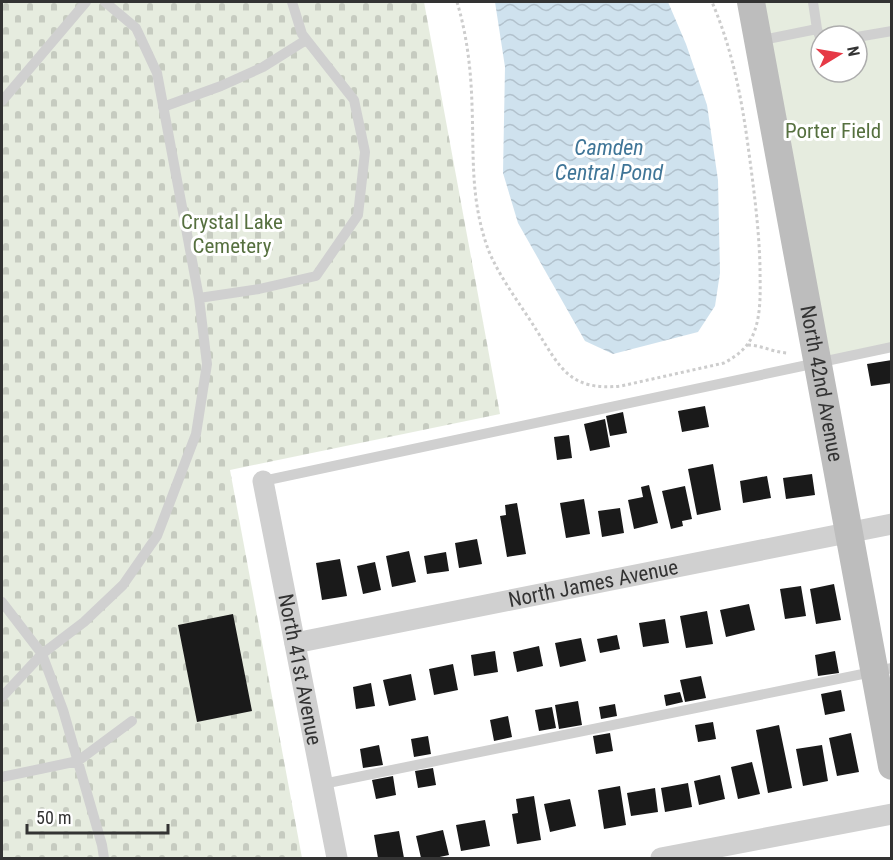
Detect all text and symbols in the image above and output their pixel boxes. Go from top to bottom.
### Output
north arrow [809,24,869,84]
text: N [843,45,863,58]
park label: Porter Field [785,119,881,143]
water label: Camden Central Pond [555,135,664,185]
park label: Crystal Lake Cemetery [181,210,283,258]
street label: North 42nd Avenue [795,304,848,464]
street label: North James Avenue [506,555,680,612]
street label: North 41st Avenue [273,592,327,747]
scale bar [27,797,168,835]
text: 50 m [36,807,71,828]

